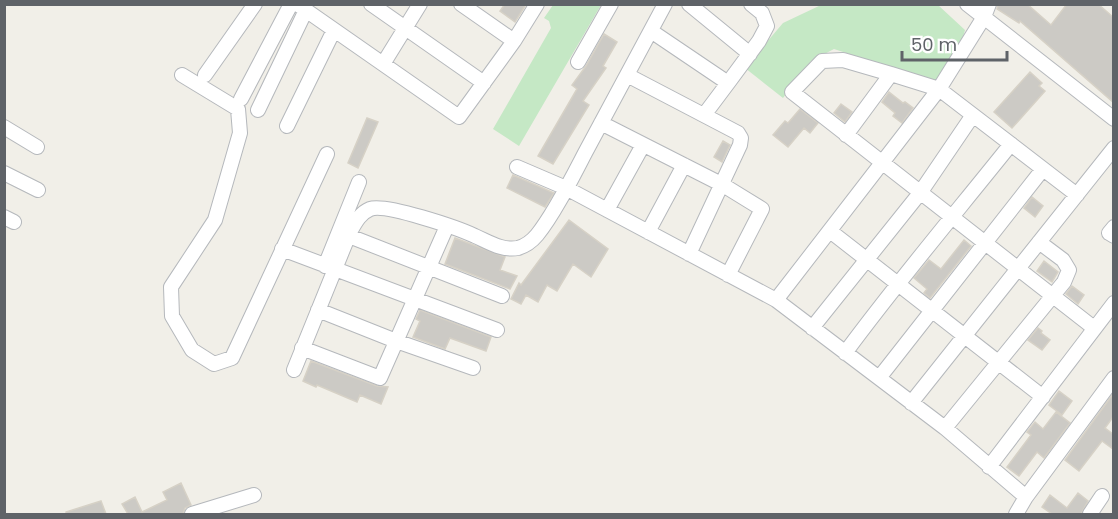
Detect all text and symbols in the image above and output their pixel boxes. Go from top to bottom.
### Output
scale bar [902,24,1007,62]
text: 50 m [911,32,957,57]

